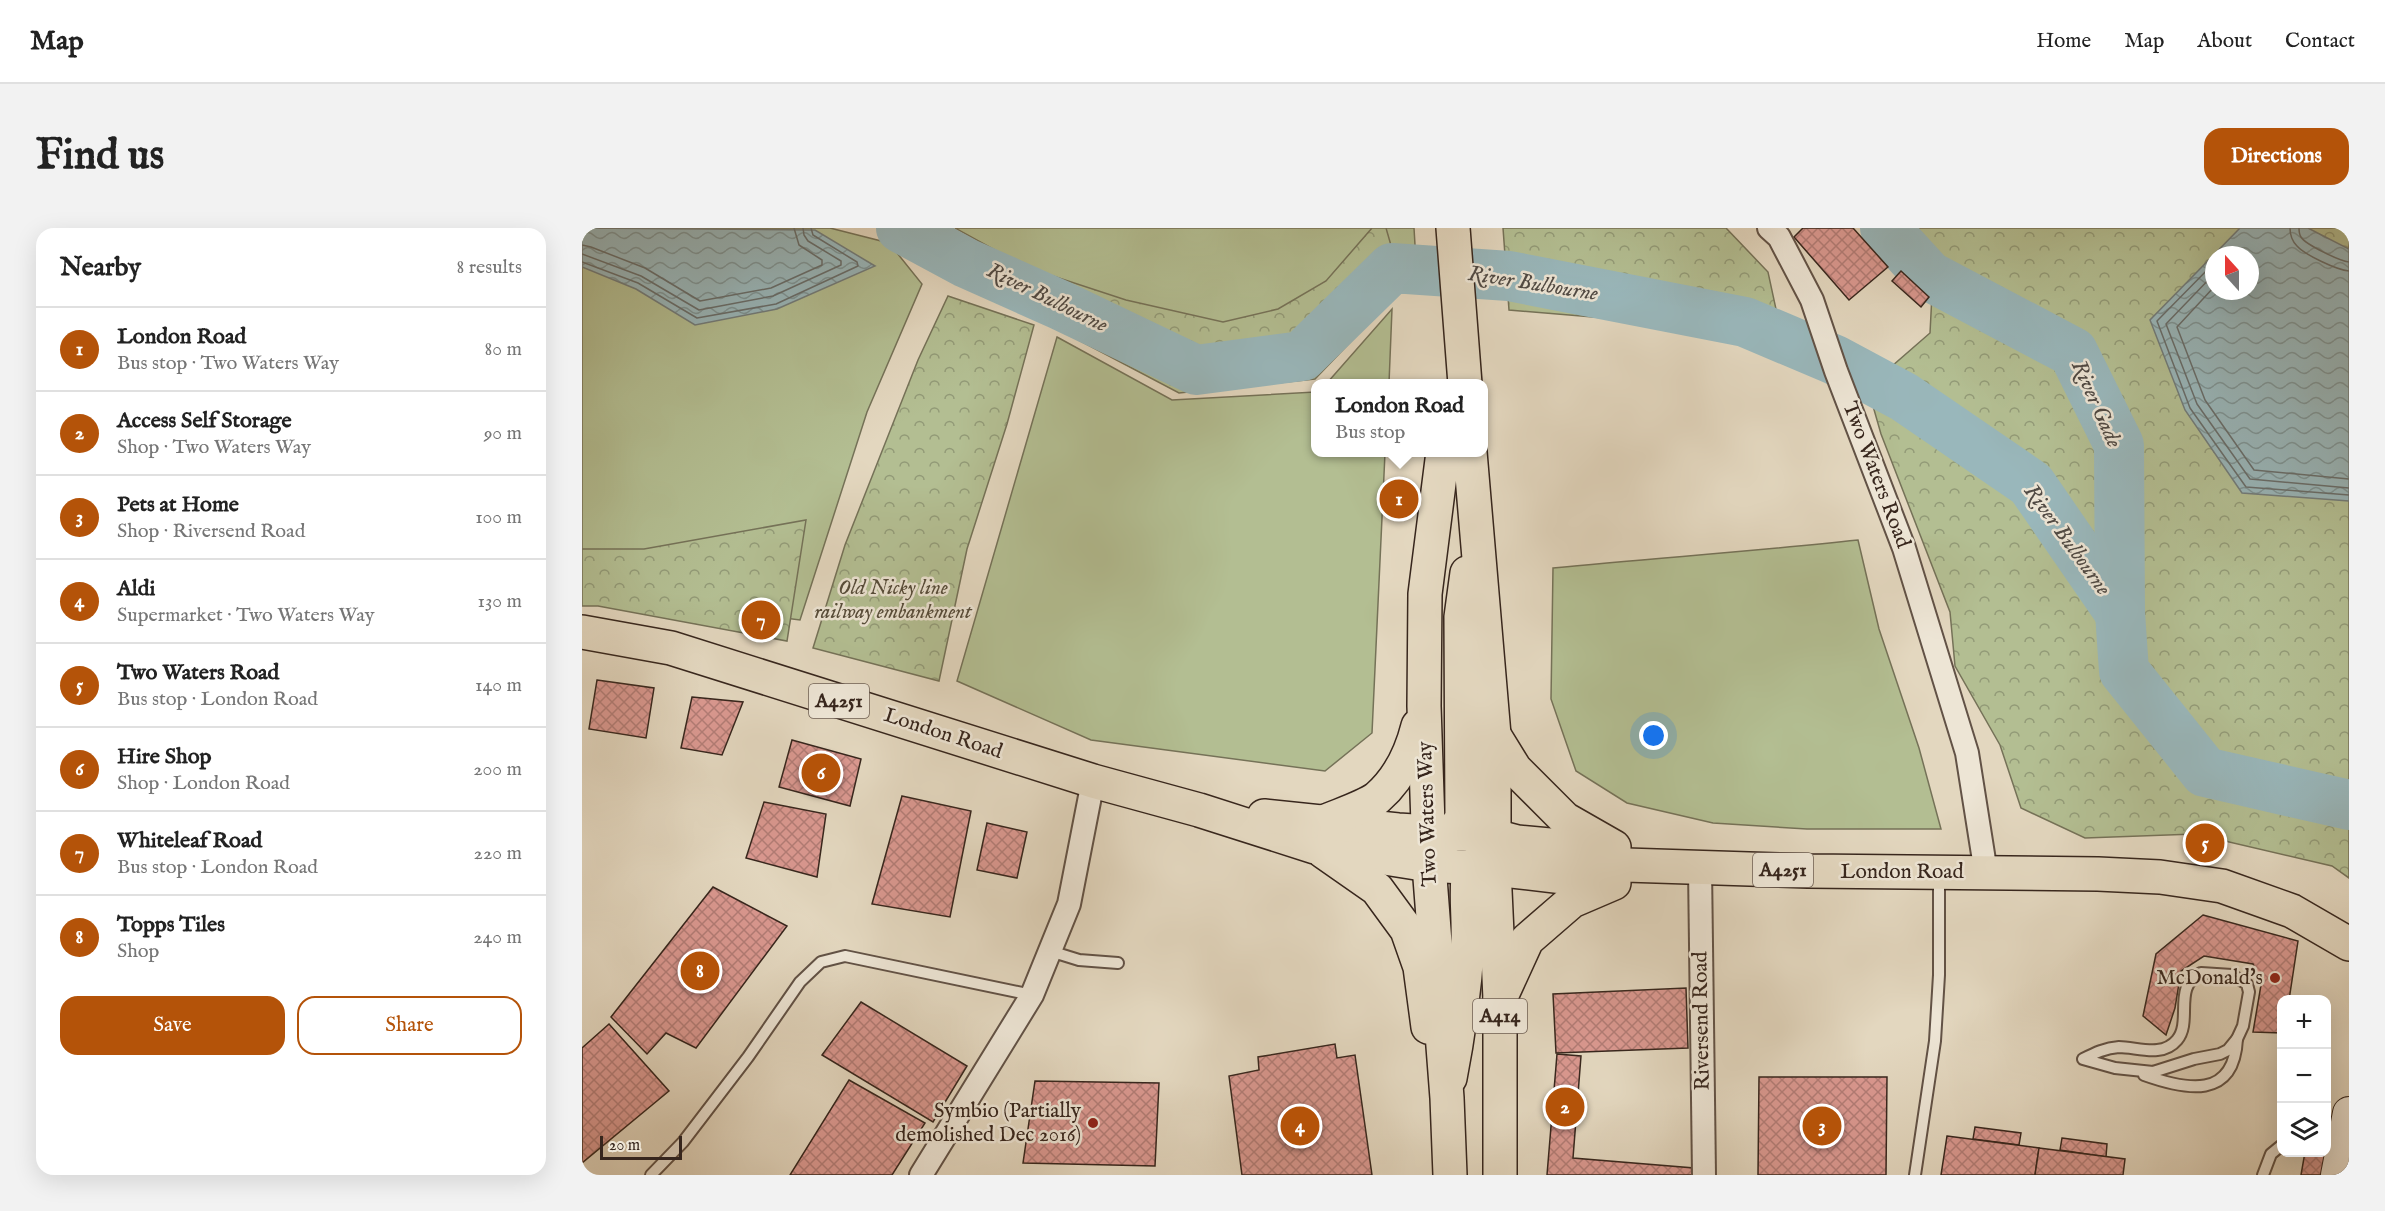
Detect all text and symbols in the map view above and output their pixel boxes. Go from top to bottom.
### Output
text: Map [30,24,84,59]
text: Home [2036,28,2091,55]
text: Map [2124,28,2164,55]
text: About [2197,28,2252,55]
text: Contact [2285,28,2355,55]
button: Directions [2204,128,2349,185]
text: Find us [36,130,164,183]
north arrow [2205,246,2259,300]
text: Nearby [60,251,141,284]
text: 8 results [456,255,522,280]
water label: River Bulbourne [982,257,1113,340]
water label: River Bulbourne [1466,260,1601,308]
text: London Road [117,323,246,351]
text: 1 [76,337,83,362]
text: 80 m [485,337,522,362]
text: Bus stop · Two Waters Way [117,351,339,376]
water label: River Gade [2064,356,2128,453]
popup [1311,379,1488,457]
text: London Road [1335,392,1464,420]
street label: Two Waters Road [1836,398,1917,553]
text: Access Self Storage [117,407,292,435]
text: Bus stop [1335,420,1405,445]
text: 2 [75,421,84,446]
text: 90 m [484,421,522,446]
text: Shop · Two Waters Way [117,435,311,460]
pin: 1 [1380,476,1418,522]
water label: River Bulbourne [2017,479,2117,602]
text: Pets at Home [117,491,239,519]
text: 3 [76,505,83,530]
text: 100 m [475,505,522,530]
text: Shop · Riversend Road [117,519,305,544]
text: Aldi [117,575,155,603]
park label: Old Nicky line railway embankment [814,575,973,626]
text: 4 [75,589,84,614]
text: 130 m [477,589,522,614]
pin: 7 [742,598,780,642]
text: Supermarket · Two Waters Way [117,603,375,628]
text: Two Waters Road [117,659,279,687]
text: 5 [76,673,83,698]
text: 140 m [475,673,522,698]
road number: A4251 [809,684,869,718]
text: Bus stop · London Road [117,687,318,712]
street label: London Road [880,702,1007,766]
your location [1639,721,1668,750]
street label: Two Waters Way [1412,740,1444,887]
text: Hire Shop [117,743,211,771]
pin: 6 [802,750,840,796]
text: 6 [75,757,84,782]
text: 200 m [473,757,522,782]
text: Shop · London Road [117,771,290,796]
pin: 5 [2186,820,2224,866]
text: Whiteleaf Road [117,827,262,855]
text: 7 [75,841,84,866]
text: 220 m [474,841,522,866]
road number: A4251 [1753,853,1813,887]
text: Bus stop · London Road [117,855,318,880]
street label: London Road [1840,859,1964,886]
text: Topps Tiles [117,911,225,939]
text: 8 [76,925,83,950]
text: 240 m [473,925,522,950]
text: Shop [117,939,159,964]
pin: 8 [680,948,720,994]
street label: Riversend Road [1687,950,1717,1091]
place label: McDonald's [2156,965,2263,992]
marker: McDonald's [2268,971,2282,985]
map controls [2277,995,2331,1157]
button: + [2277,995,2331,1049]
button: Save [60,996,285,1055]
button: Share [297,996,522,1055]
road number: A414 [1473,999,1527,1033]
button: − [2277,1049,2331,1103]
pin: 2 [1546,1084,1584,1130]
place label: Symbio (Partially demolished Dec 2016) [895,1098,1082,1149]
button: layers [2277,1103,2331,1157]
pin: 4 [1280,1104,1320,1148]
pin: 3 [1802,1104,1842,1148]
marker: Symbio (Partially demolished Dec 2016) [1086,1116,1100,1130]
scale bar [600,1133,682,1160]
text: 20 m [609,1136,640,1156]

